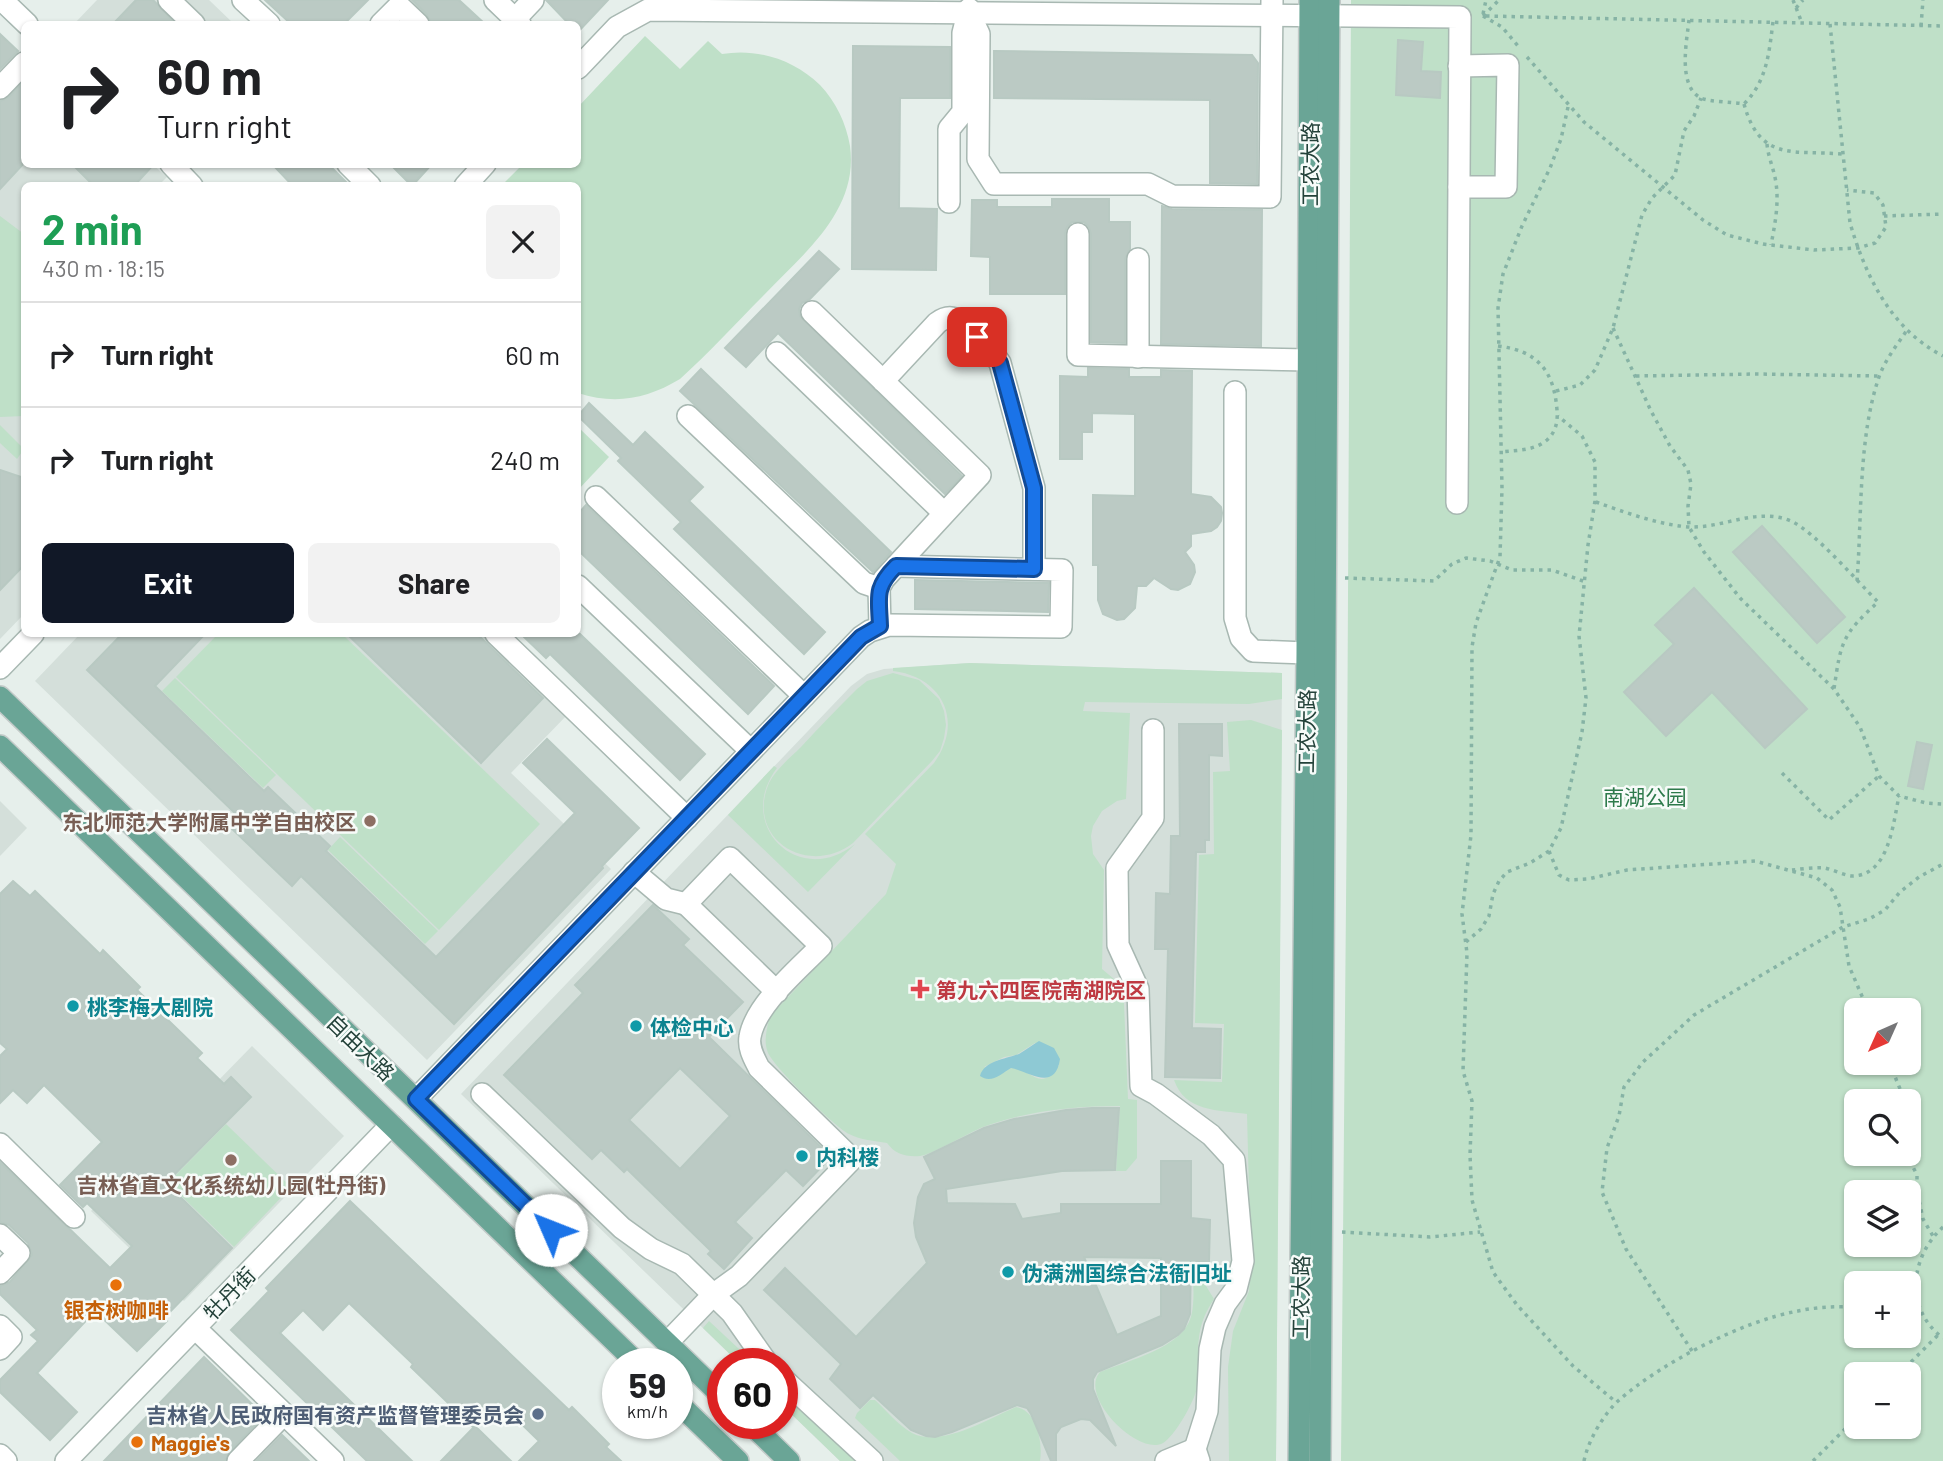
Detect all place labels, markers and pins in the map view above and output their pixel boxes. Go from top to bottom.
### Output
pin [947,307,1007,367]
place label: 东北师范大学附属中学自由校区 [62,809,356,834]
marker: 东北师范大学附属中学自由校区 [362,813,378,829]
place label: 第九六四医院南湖院区 [936,977,1146,1002]
marker: 第九六四医院南湖院区 [910,979,930,999]
place label: 桃李梅大剧院 [87,994,213,1019]
marker: 桃李梅大剧院 [65,998,81,1014]
place label: 体检中心 [650,1014,734,1039]
marker: 体检中心 [628,1018,644,1034]
place label: 内科楼 [816,1144,879,1169]
marker: 内科楼 [794,1148,810,1164]
marker: 吉林省直文化系统幼儿园(牡丹街) [223,1152,239,1168]
place label: 吉林省直文化系统幼儿园(牡丹街) [77,1172,386,1197]
place label: 伪满洲国综合法衙旧址 [1022,1260,1232,1285]
marker: 伪满洲国综合法衙旧址 [1000,1264,1016,1280]
marker: 银杏树咖啡 [108,1277,124,1293]
place label: 银杏树咖啡 [64,1297,169,1322]
place label: 吉林省人民政府国有资产监督管理委员会 [146,1402,524,1427]
marker: 吉林省人民政府国有资产监督管理委员会 [530,1406,546,1422]
place label: Maggie's [151,1430,230,1455]
marker: Maggie's [129,1434,145,1450]

